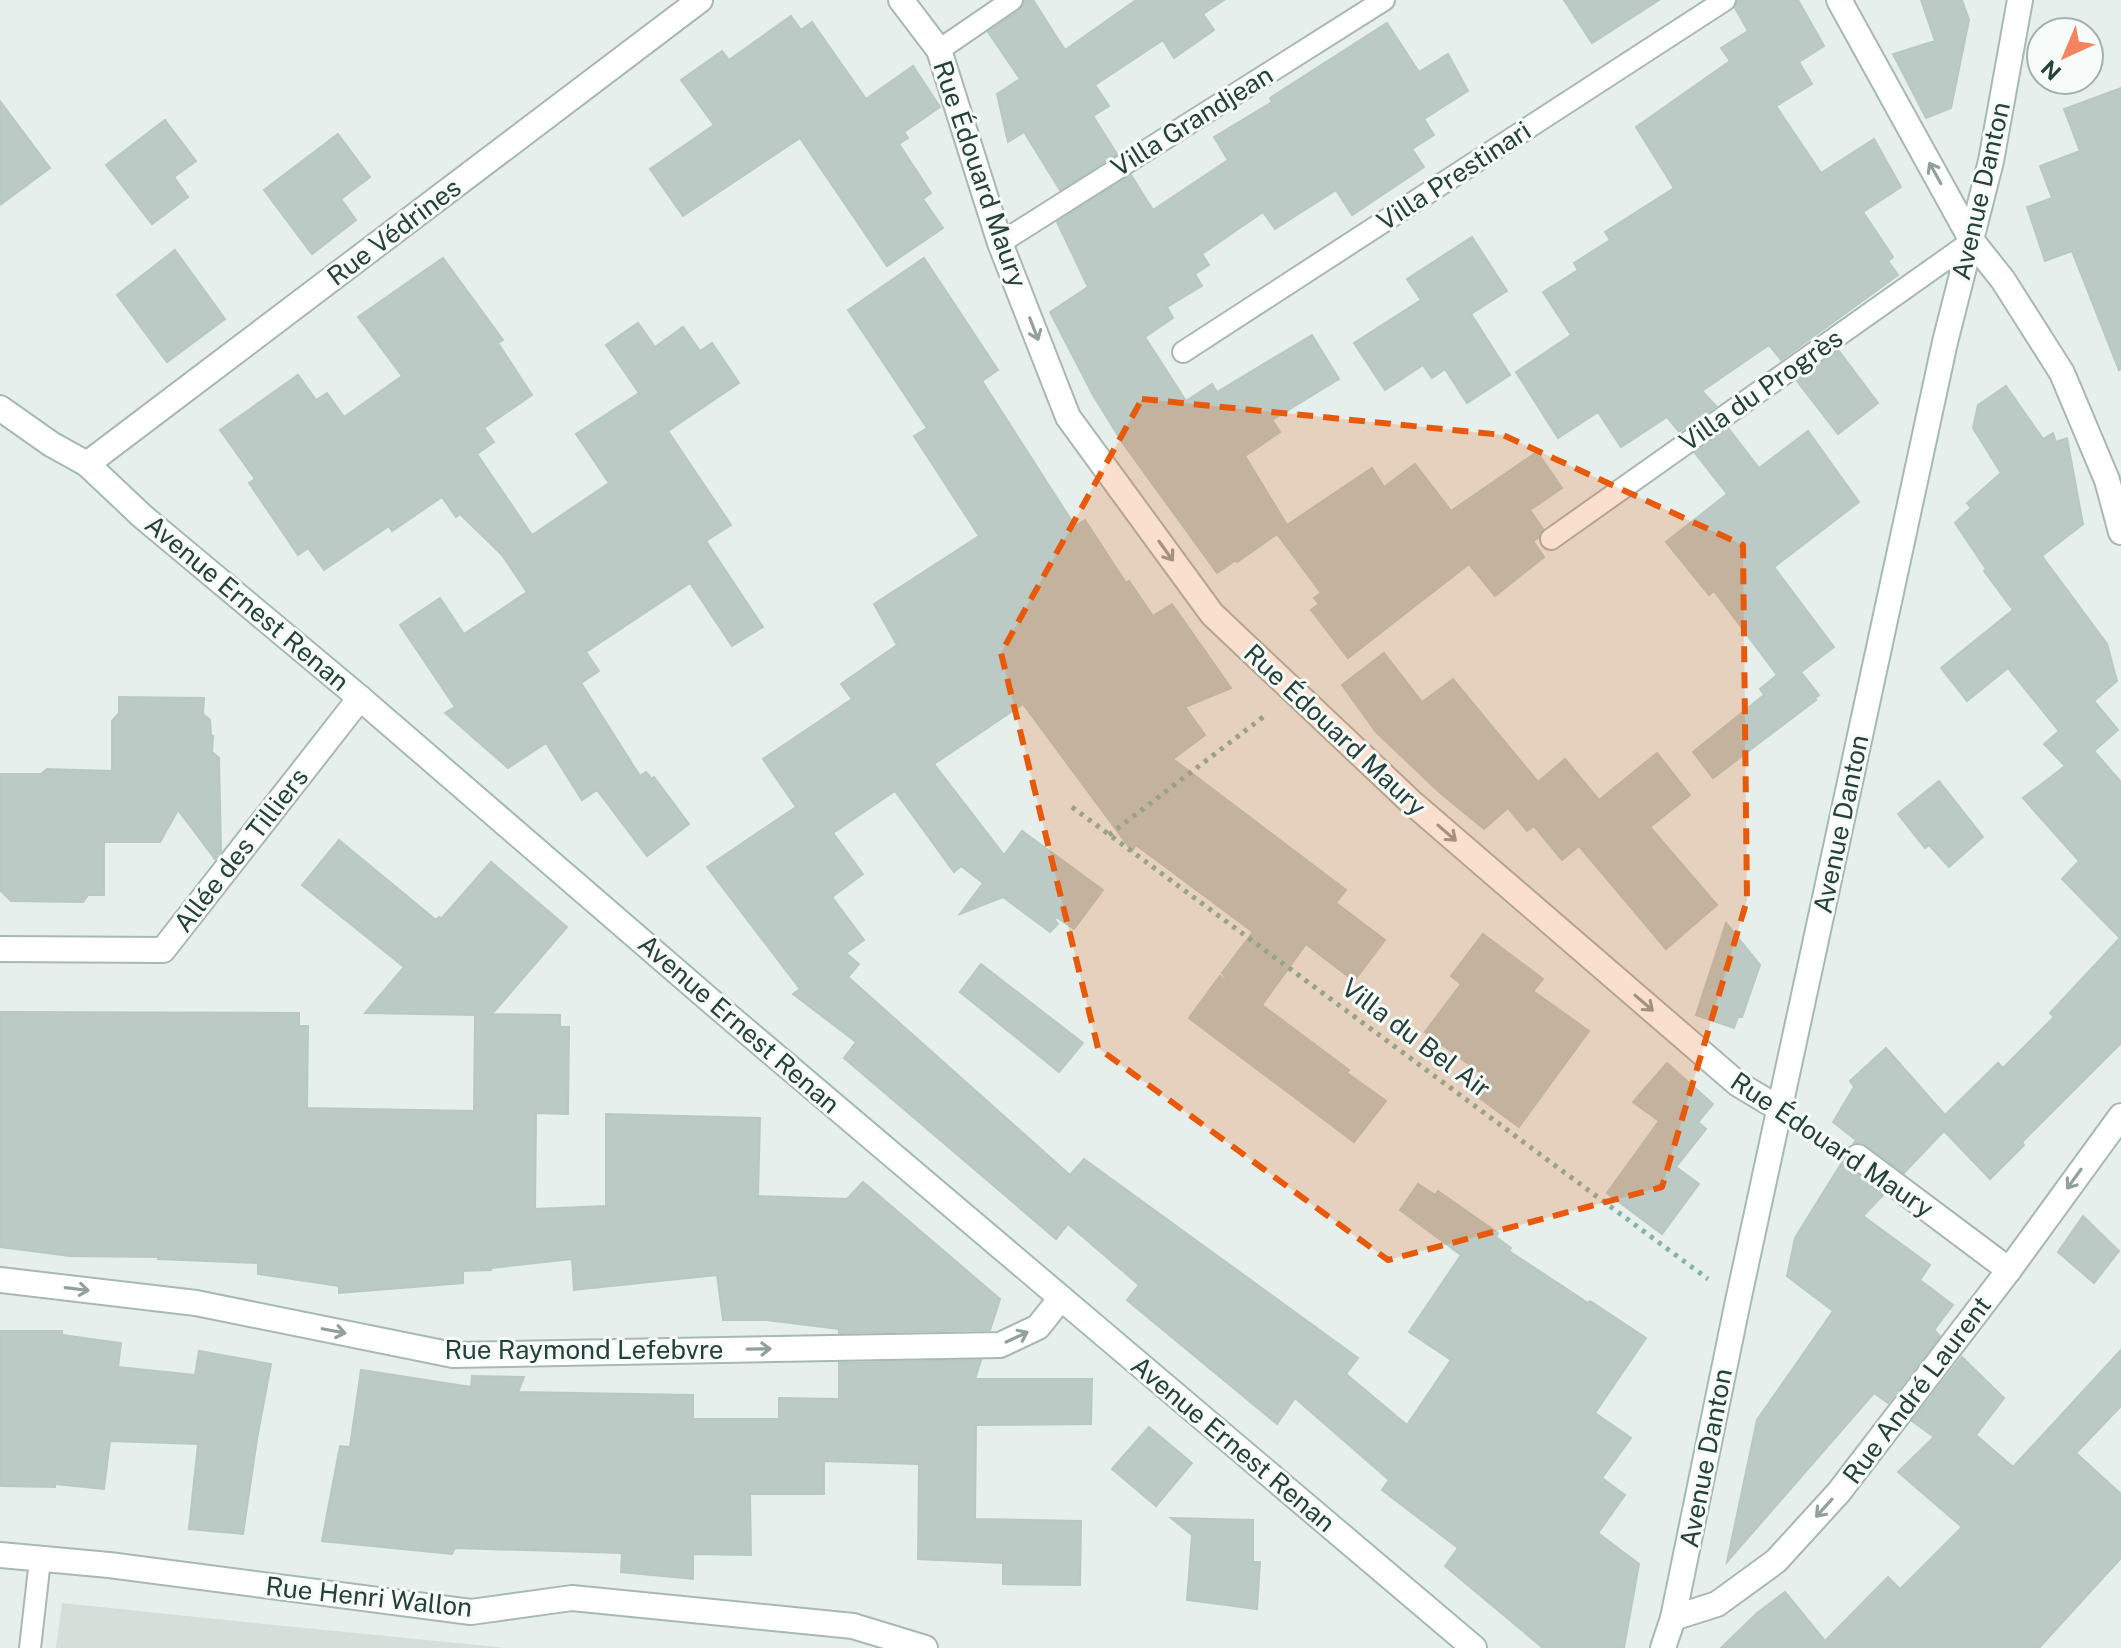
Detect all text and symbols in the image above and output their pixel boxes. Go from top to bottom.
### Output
north arrow [2025,16,2105,96]
text: N [2036,55,2066,86]
street label: Rue Édouard Maury [927,56,1034,291]
street label: Villa Grandjean [1105,59,1278,183]
street label: Avenue Danton [1945,99,2016,283]
street label: Villa Prestinari [1371,114,1536,237]
one-way arrow [1927,161,1942,185]
street label: Rue Védrines [321,171,467,292]
one-way arrow [1028,316,1042,341]
street label: Villa du Progrès [1673,322,1848,457]
street label: Avenue Ernest Renan [139,508,356,697]
one-way arrow [1157,540,1174,561]
street label: Rue Édouard Maury [1238,637,1433,822]
street label: Avenue Danton [1806,732,1875,916]
street label: Allée des Tilliers [167,761,314,938]
one-way arrow [1437,824,1457,842]
street label: Avenue Ernest Renan [632,928,846,1119]
street label: Villa du Bel Air [1336,972,1497,1104]
one-way arrow [1634,994,1654,1012]
street label: Rue Édouard Maury [1725,1065,1940,1224]
one-way arrow [2066,1167,2082,1189]
one-way arrow [64,1282,90,1297]
street label: Rue André Laurent [1836,1290,1997,1490]
one-way arrow [321,1324,346,1339]
one-way arrow [1005,1329,1029,1344]
street label: Rue Raymond Lefebvre [444,1334,724,1365]
one-way arrow [745,1342,772,1357]
street label: Avenue Ernest Renan [1125,1349,1342,1538]
street label: Avenue Danton [1673,1366,1738,1550]
one-way arrow [1816,1498,1834,1518]
street label: Rue Henri Wallon [264,1570,474,1623]

